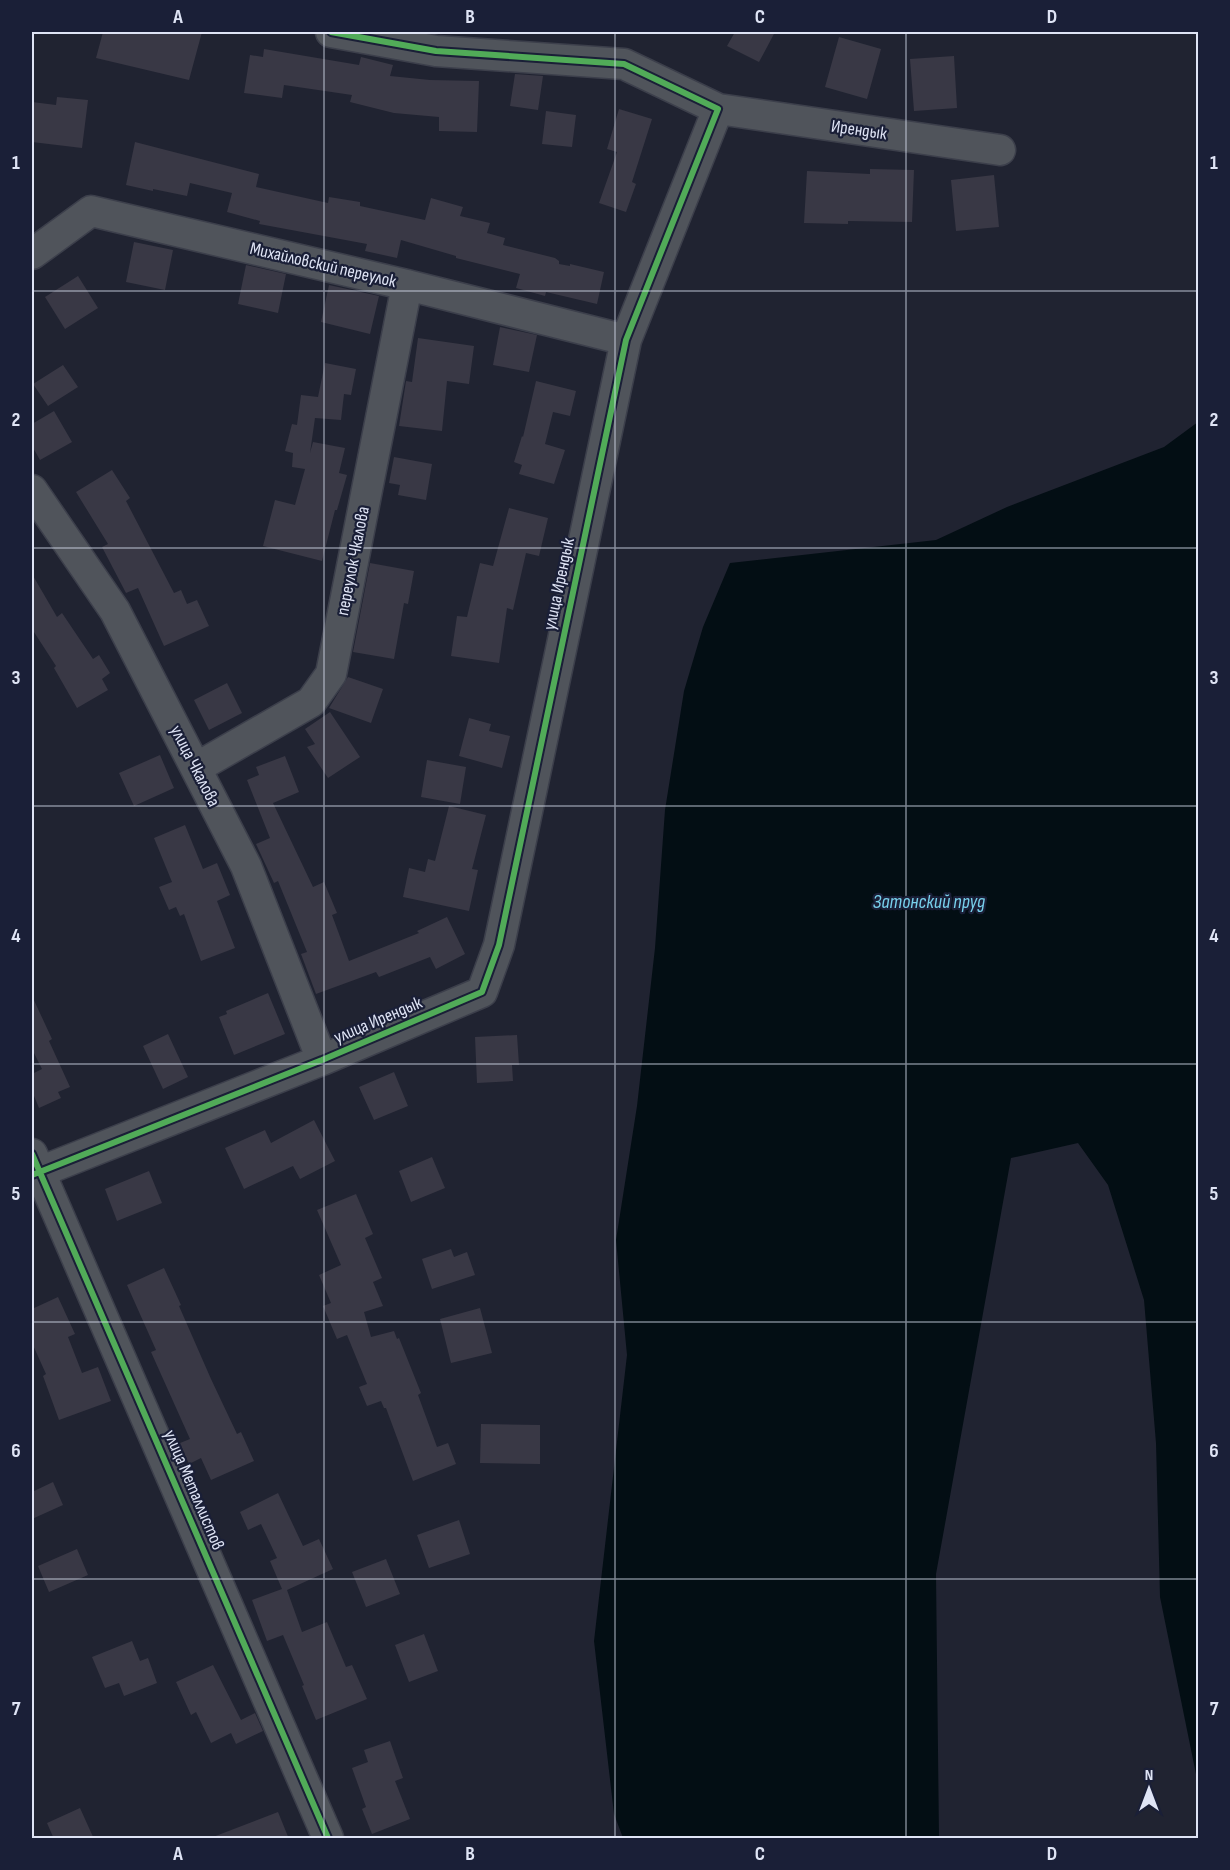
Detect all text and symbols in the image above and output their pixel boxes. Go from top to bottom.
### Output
text: A [172,5,183,29]
text: B [465,5,475,29]
text: C [755,5,765,29]
text: D [1047,5,1057,29]
street label: Ирендык [830,116,888,144]
text: 1 [12,151,20,175]
text: 1 [1210,151,1218,175]
street label: Михайловский переулок [248,238,398,292]
text: 2 [12,408,20,432]
text: 2 [1210,408,1218,432]
street label: переулок Чкалова [332,505,374,617]
street label: улица Ирендык [539,536,579,632]
text: 3 [12,666,21,690]
text: 3 [1210,666,1219,690]
street label: улица Чкалова [166,722,224,810]
water label: Затонский пруд [873,890,985,914]
text: 4 [11,924,21,948]
text: 4 [1209,924,1219,948]
street label: улица Ирендык [331,992,425,1048]
text: 5 [12,1182,21,1206]
text: 5 [1210,1182,1219,1206]
street label: улица Металлистов [159,1427,229,1553]
text: 6 [11,1439,21,1463]
text: 6 [1209,1439,1219,1463]
text: 7 [12,1697,21,1721]
text: 7 [1210,1697,1219,1721]
north arrow [1119,1759,1179,1819]
text: N [1145,1766,1153,1785]
text: A [172,1842,183,1866]
text: B [465,1842,475,1866]
text: C [755,1842,765,1866]
text: D [1047,1842,1057,1866]

